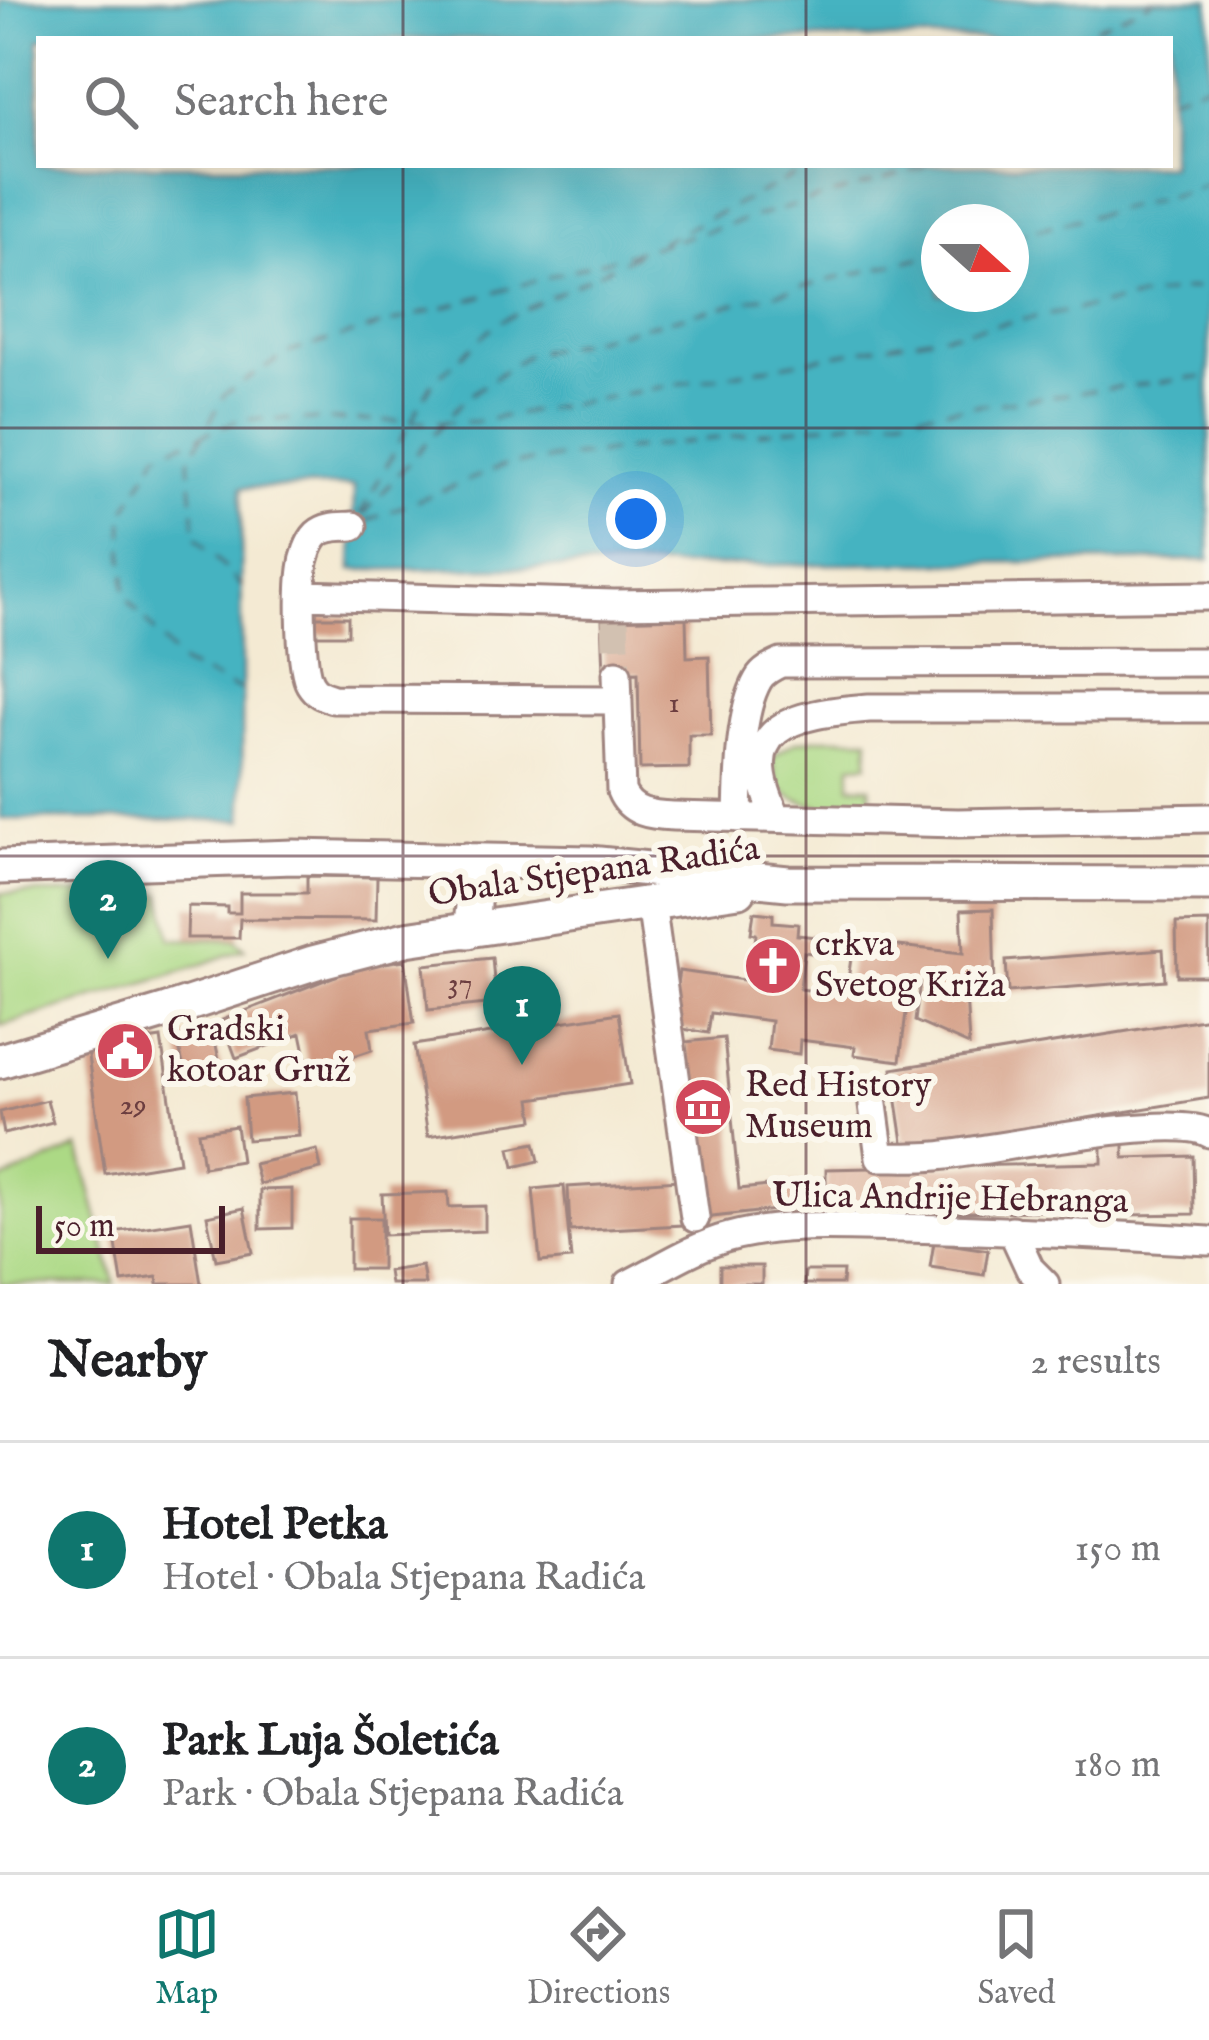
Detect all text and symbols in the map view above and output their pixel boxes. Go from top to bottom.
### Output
search box [36,36,1173,168]
icon: search [78,69,144,135]
text: Search here [174,74,388,131]
north arrow [921,204,1029,312]
your location [606,489,666,549]
house number: 1 [668,685,680,723]
street label: Obala Stjepana Radića [425,826,763,918]
pin: 2 [69,860,147,959]
place label: crkva Svetog Križa [815,922,1006,1009]
church icon: crkva Svetog Križa [742,935,804,997]
house number: 37 [447,965,473,1003]
pin: 1 [483,966,561,1065]
place label: Gradski kotoar Gruž [167,1007,351,1094]
public building icon: Gradski kotoar Gruž [94,1020,156,1082]
place label: Red History Museum [745,1063,932,1150]
museum icon: Red History Museum [672,1076,734,1138]
house number: 29 [119,1087,147,1125]
street label: Ulica Andrije Hebranga [771,1173,1129,1225]
scale bar [36,1200,225,1253]
text: 50 m [54,1206,115,1248]
text: Nearby [48,1330,207,1395]
text: 2 results [1030,1338,1161,1387]
text: Hotel Petka [162,1497,387,1554]
text: 1 [80,1525,94,1574]
text: 150 m [1075,1525,1161,1574]
text: Hotel · Obala Stjepana Radića [162,1554,645,1603]
text: Park Luja Šoletića [162,1713,499,1770]
text: 2 [78,1741,96,1790]
text: 180 m [1073,1741,1161,1790]
text: Park · Obala Stjepana Radića [162,1770,624,1819]
tab: Map [154,1901,220,2015]
tab: Directions [527,1901,670,2015]
tab: Saved [977,1901,1055,2015]

